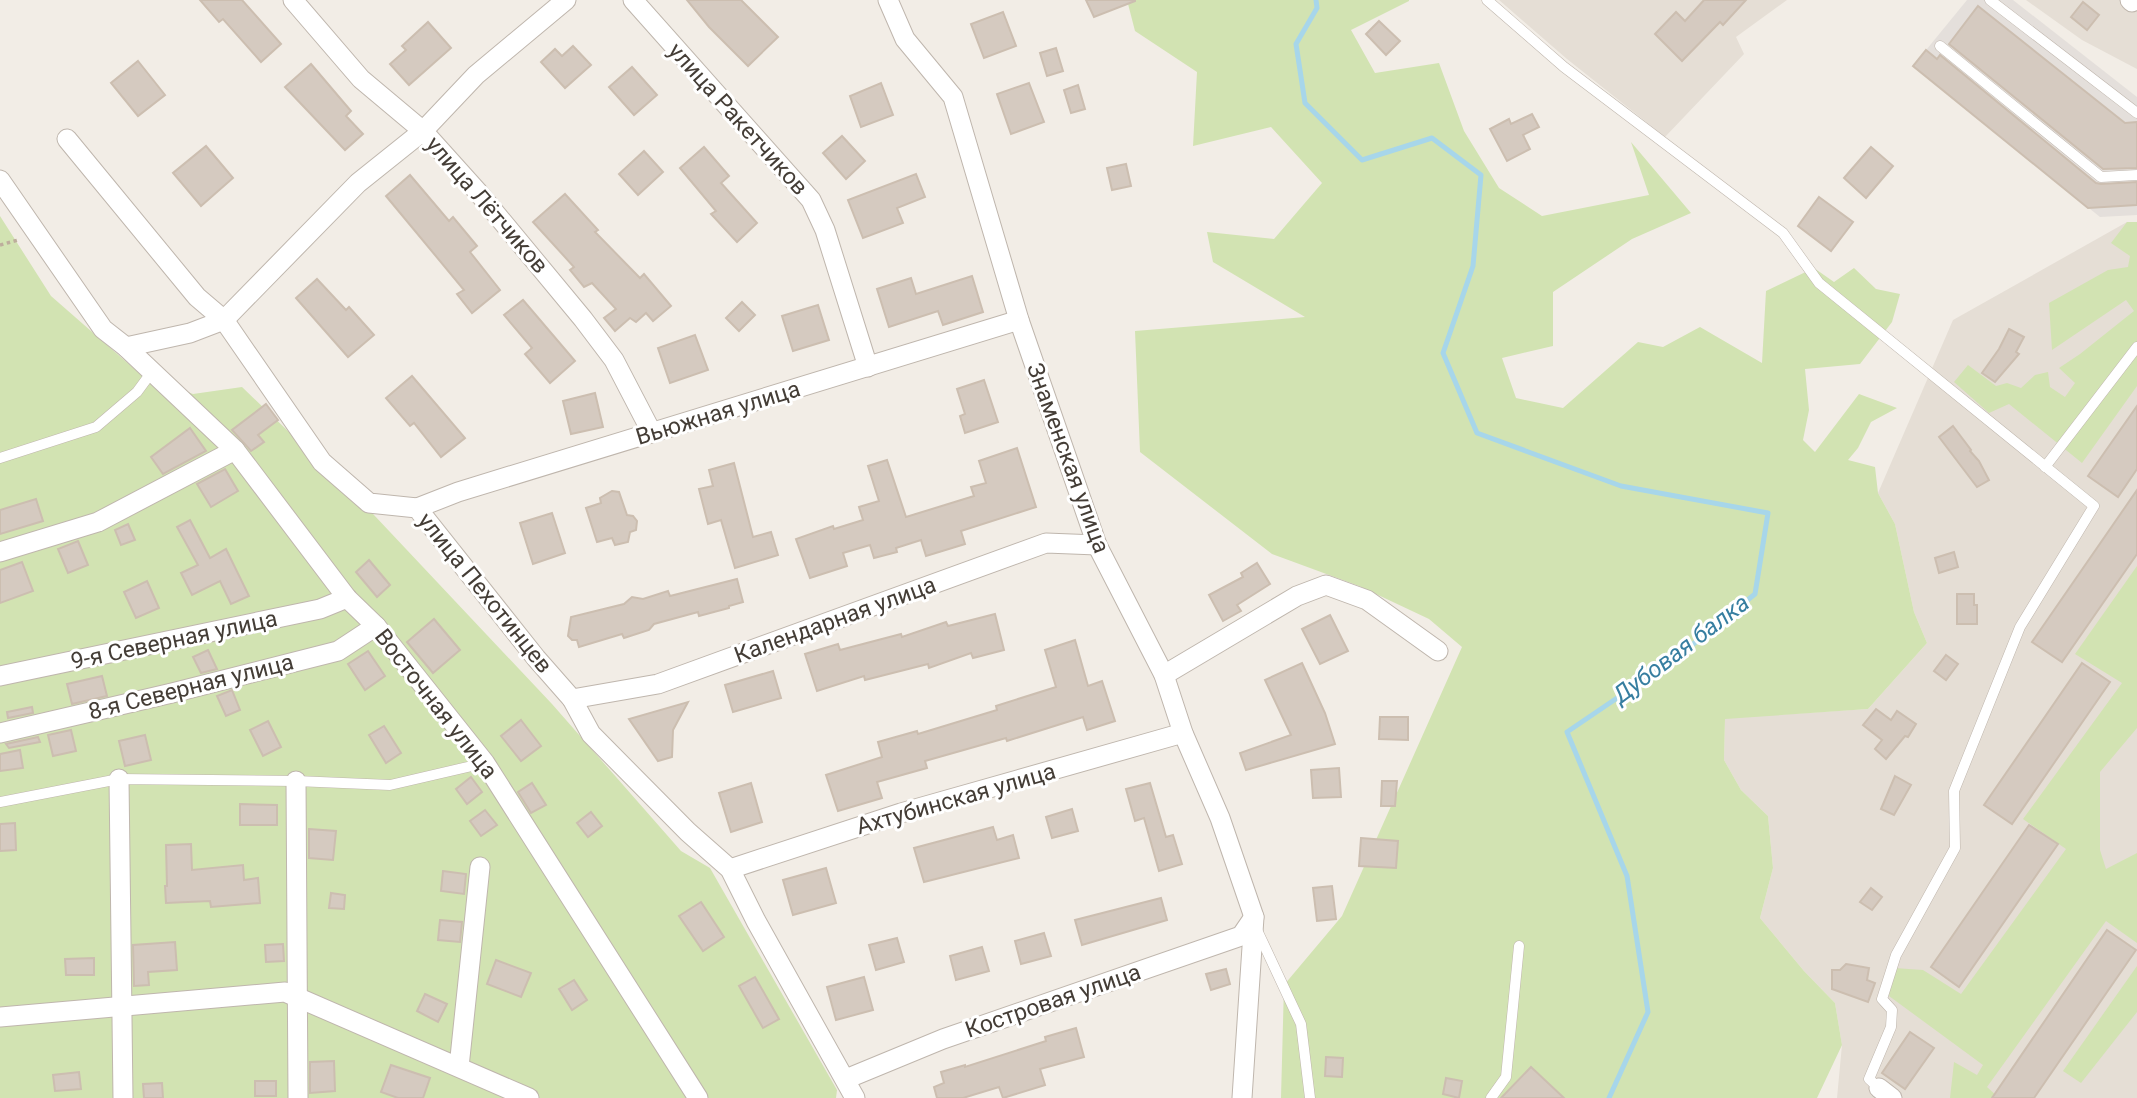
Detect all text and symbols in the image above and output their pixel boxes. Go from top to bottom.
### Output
street label: улица Ракетчиков [663,37,813,201]
street label: улица Лётчиков [420,131,554,279]
street label: Знаменская улица [1021,359,1115,557]
street label: Вьюжная улица [633,375,803,451]
street label: улица Пехотинцев [412,508,558,678]
street label: Календарная улица [730,571,940,669]
water label: Дубовая балка [1606,589,1755,711]
street label: 9-я Северная улица [68,605,280,675]
street label: Восточная улица [369,624,503,784]
street label: 8-я Северная улица [86,648,296,726]
street label: Ахтубинская улица [853,758,1059,840]
street label: Костровая улица [962,958,1144,1044]

